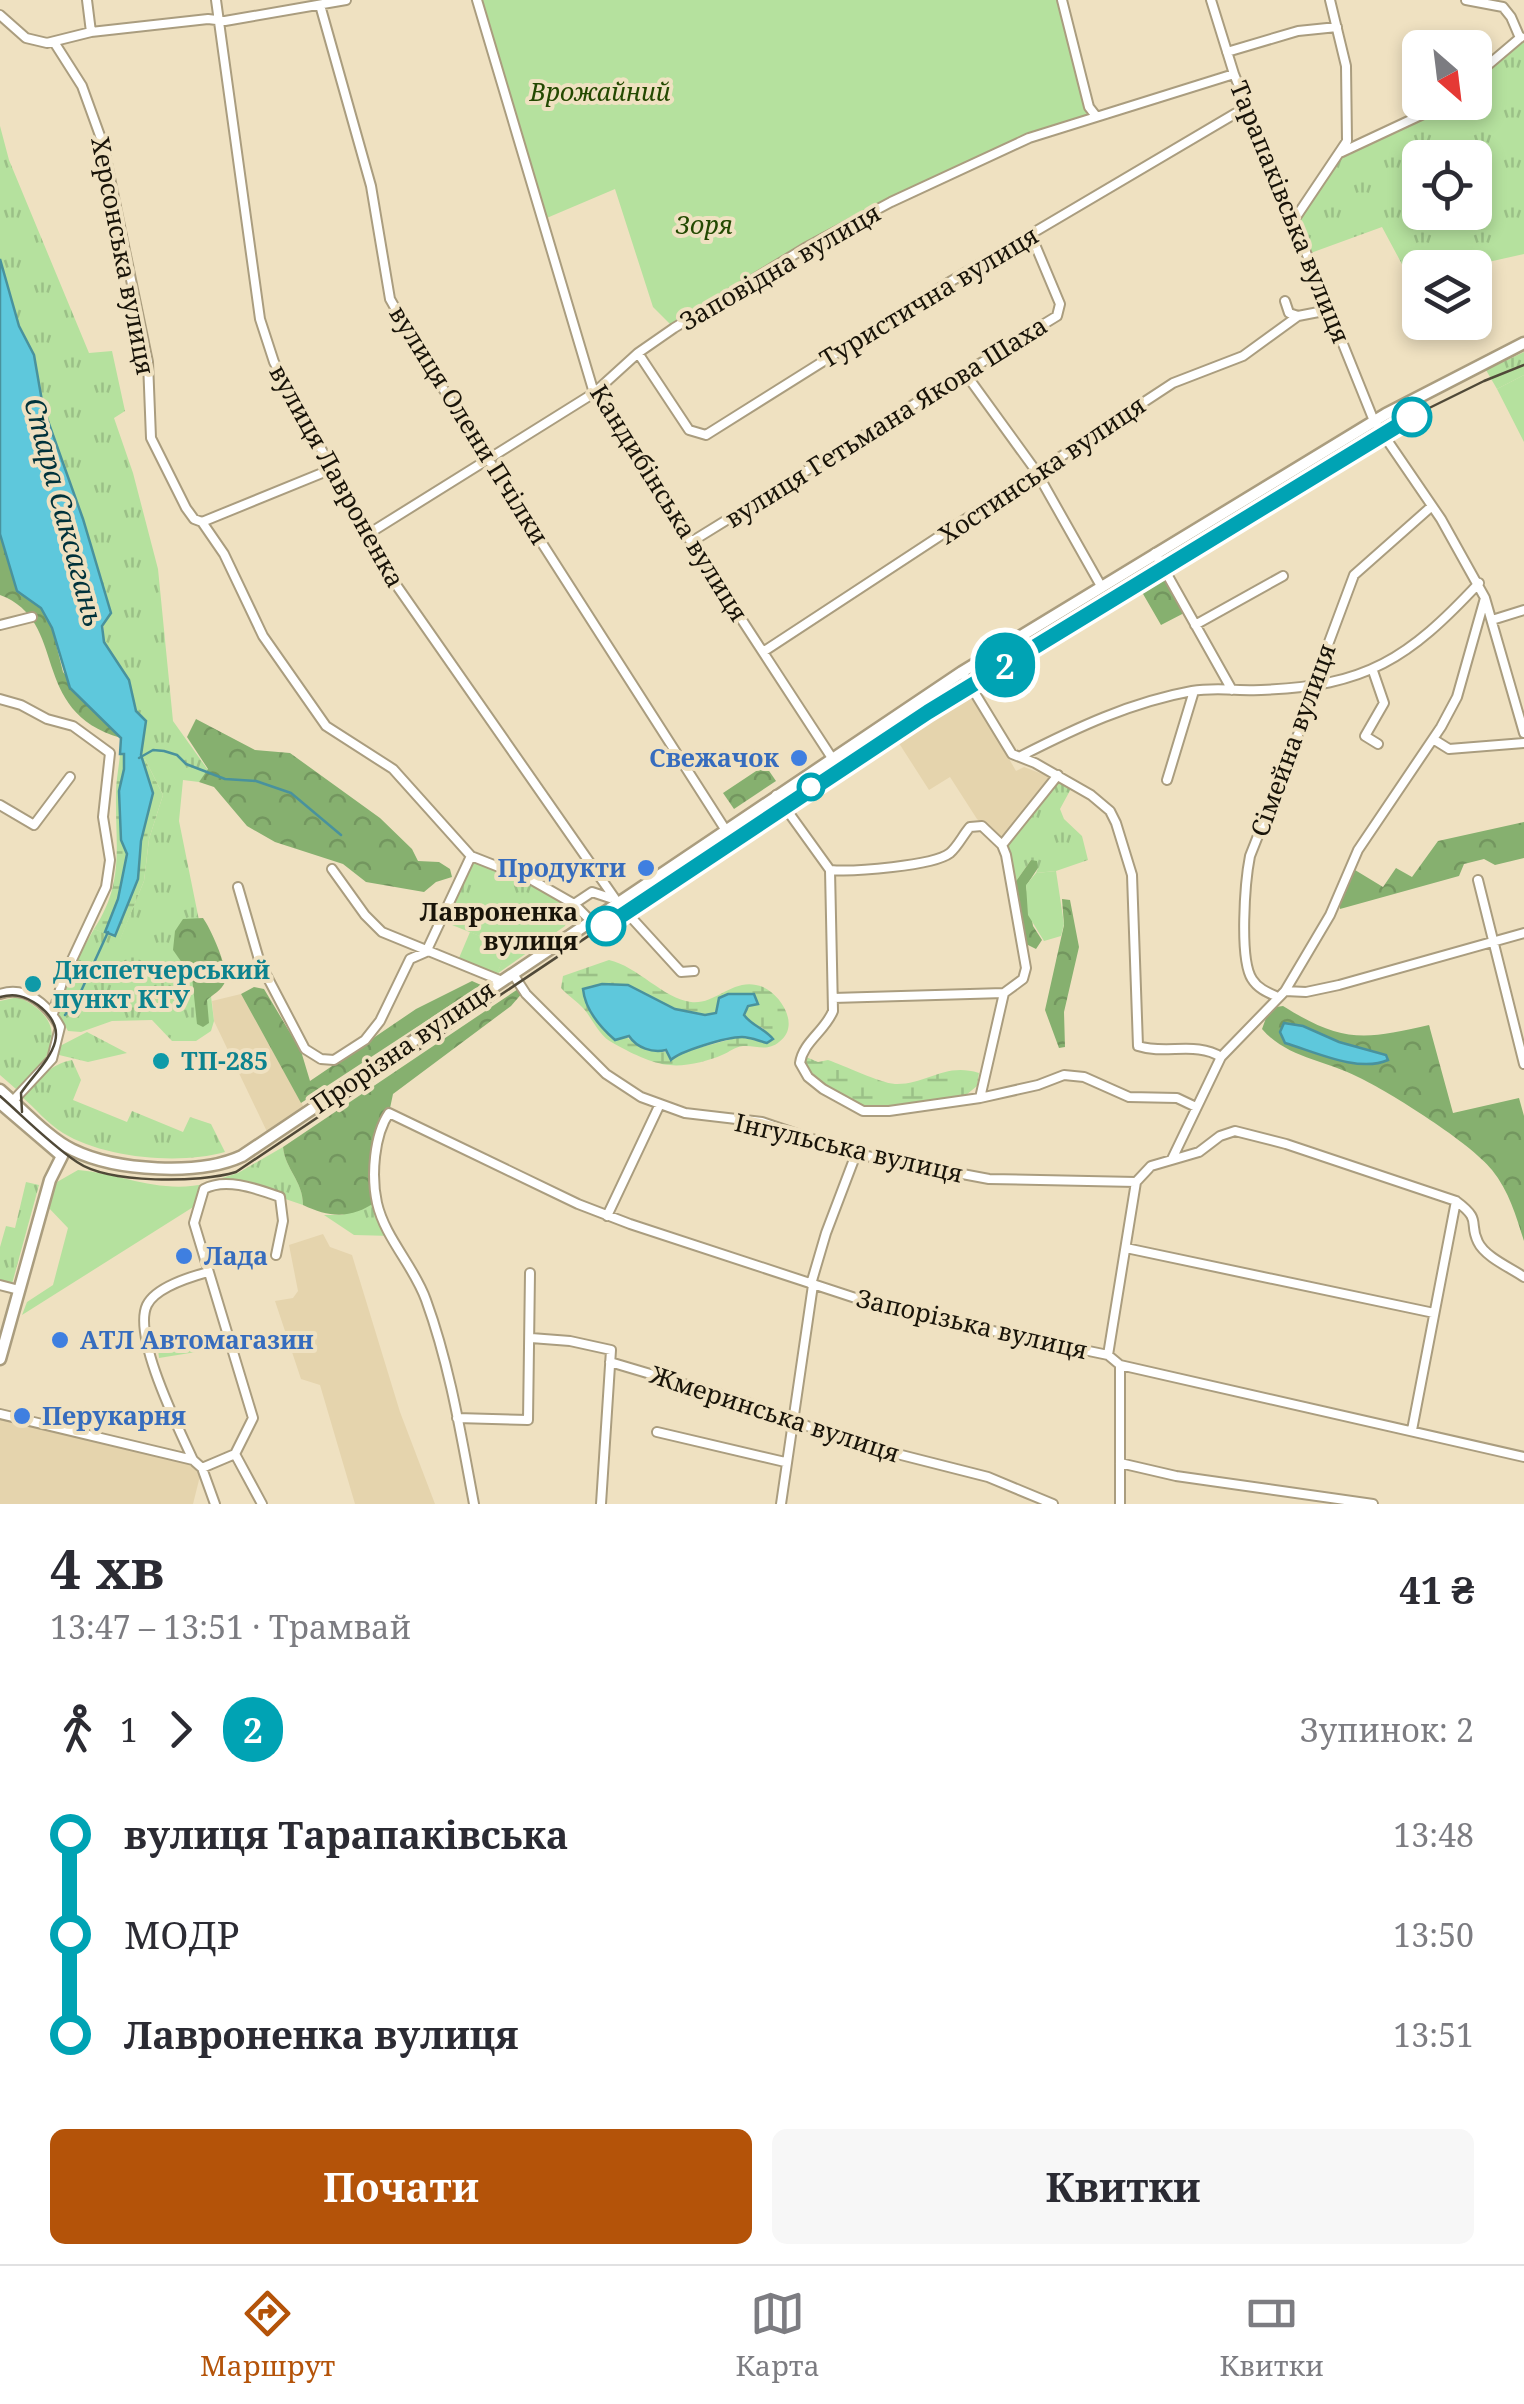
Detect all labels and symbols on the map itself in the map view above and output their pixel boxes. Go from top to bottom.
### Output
north arrow [1402,30,1492,120]
park label: Врожайний [528,74,671,108]
street label: Тарапаківська вулиця [1223,75,1359,348]
street label: Херсонська вулиця [84,134,164,378]
street label: Заповідна вулиця [673,195,886,337]
park label: Зоря [675,207,733,241]
street label: Туристична вулиця [813,217,1044,375]
street label: вулиця Олени Пчілки [382,298,557,550]
street label: вулиця Гетьмана Якова Шаха [718,308,1053,535]
street label: вулиця Лавроненка [262,358,413,593]
street label: Кандибінська вулиця [583,378,757,627]
street label: Хостинська вулиця [931,387,1151,551]
water label: Стара Саксагань [16,393,114,630]
unlabelled marker [1393,398,1431,436]
line badge: 2 [972,632,1038,698]
street label: Сімейна вулиця [1241,638,1343,841]
place label: Свежачок [649,740,779,774]
marker: Свежачок [788,747,810,769]
unlabelled marker [798,774,824,800]
place label: Продукти [497,850,626,884]
marker: Продукти [635,857,657,879]
place label: Лавроненка вулиця [420,894,578,957]
marker: Лавроненка вулиця [587,907,625,945]
place label: Диспетчерський пункт КТУ [53,952,270,1015]
street label: Прорізна вулиця [304,972,501,1120]
marker: Диспетчерський пункт КТУ [22,973,44,995]
place label: ТП-285 [181,1043,268,1077]
marker: ТП-285 [150,1050,172,1072]
street label: Інгульська вулиця [732,1104,967,1190]
place label: Лада [204,1238,268,1272]
marker: Лада [173,1245,195,1267]
street label: Запорізька вулиця [853,1280,1091,1366]
place label: АТЛ Автомагазин [80,1322,314,1356]
marker: АТЛ Автомагазин [49,1329,71,1351]
street label: Жмеринська вулиця [645,1356,904,1469]
place label: Перукарня [42,1398,186,1432]
marker: Перукарня [11,1405,33,1427]

